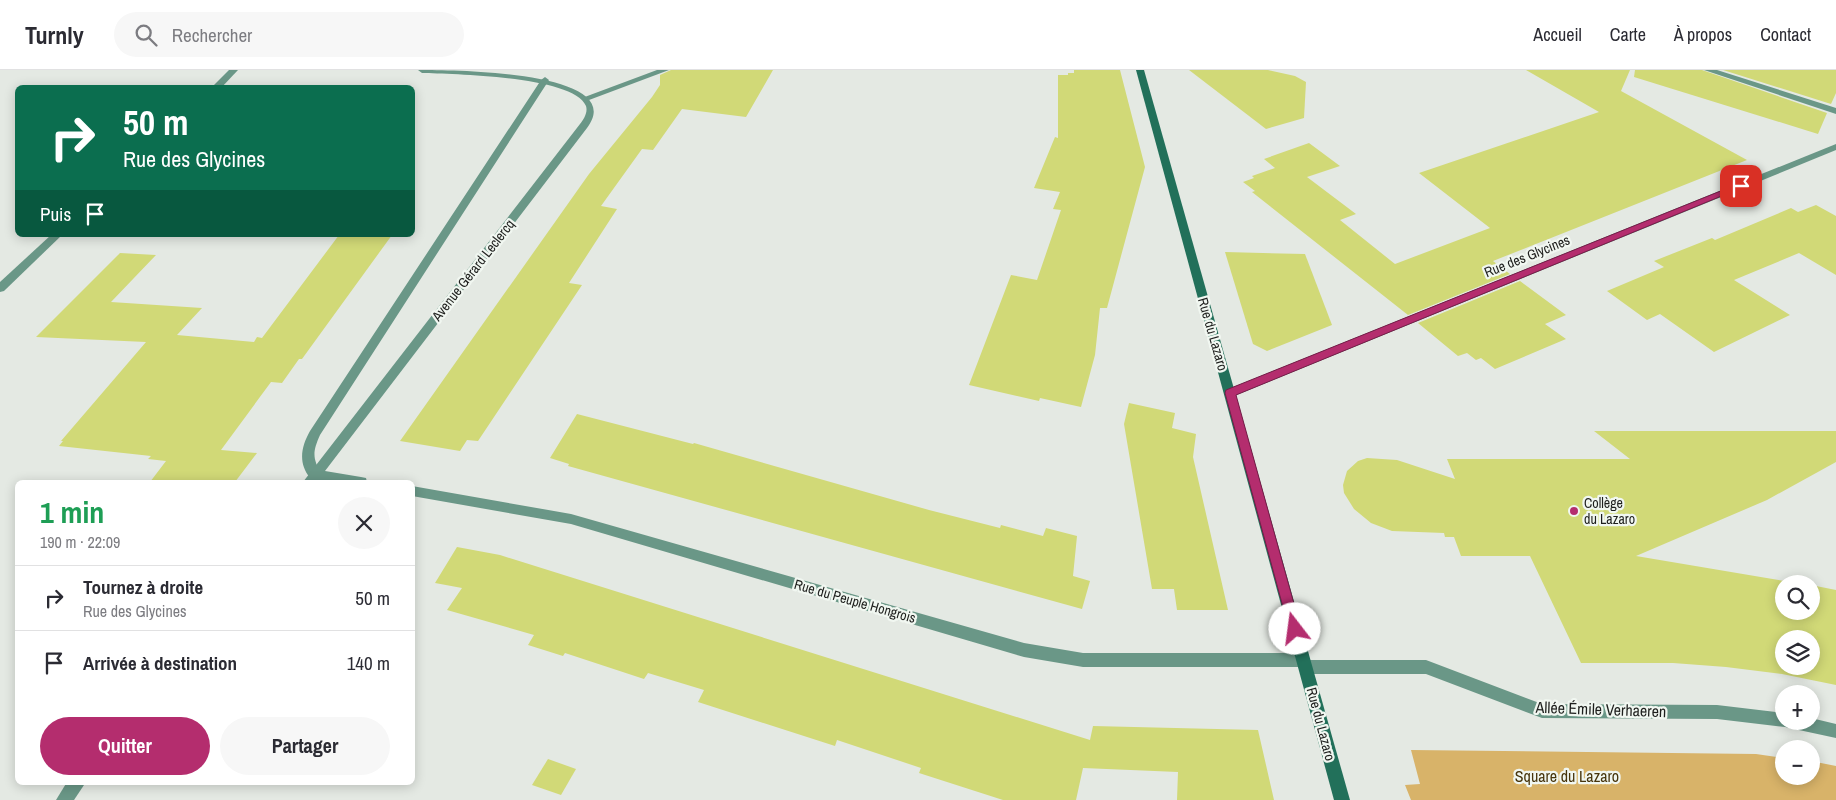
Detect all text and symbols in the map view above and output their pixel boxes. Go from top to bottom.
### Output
search box [114,12,464,57]
text: Turnly [25,19,84,51]
icon: search [132,21,160,49]
text: Rechercher [172,22,252,48]
text: Accueil [1533,22,1582,47]
text: Carte [1610,22,1646,47]
text: À propos [1674,22,1732,47]
text: Contact [1760,22,1811,47]
text: 50 m [123,99,188,146]
icon: right [40,105,105,170]
text: Rue des Glycines [123,144,265,174]
pin [1720,165,1762,207]
icon: arrive [1727,172,1755,200]
icon: arrive [81,200,109,228]
text: Puis [40,201,71,227]
street label: Avenue Gérard Leclercq [427,216,518,325]
street label: Rue des Glycines [1482,231,1573,281]
street label: Rue du Lazaro [1194,295,1232,373]
text: 1 min [40,492,104,532]
place label: Collège du Lazaro [1584,494,1635,528]
button: close [338,497,390,549]
marker: Collège du Lazaro [1568,505,1580,517]
text: 190 m · 22:09 [40,531,120,553]
text: Tournez à droite [83,574,203,600]
street label: Rue du Peuple Hongrois [792,575,918,627]
map controls [1775,575,1820,785]
button: search [1775,575,1820,620]
icon: right [40,584,68,612]
text: 50 m [355,585,390,611]
text: Rue des Glycines [83,600,187,622]
position arrow [1268,602,1320,654]
button: layers [1775,630,1820,675]
icon: arrive [40,649,68,677]
text: Arrivée à destination [83,650,237,676]
text: 140 m [347,650,390,676]
street label: Rue du Lazaro [1303,685,1339,763]
button: + [1775,685,1820,730]
street label: Allée Émile Verhaeren [1534,696,1667,722]
button: Quitter [40,717,210,775]
button: Partager [220,717,390,775]
button: − [1775,740,1820,785]
park label: Square du Lazaro [1515,765,1619,787]

